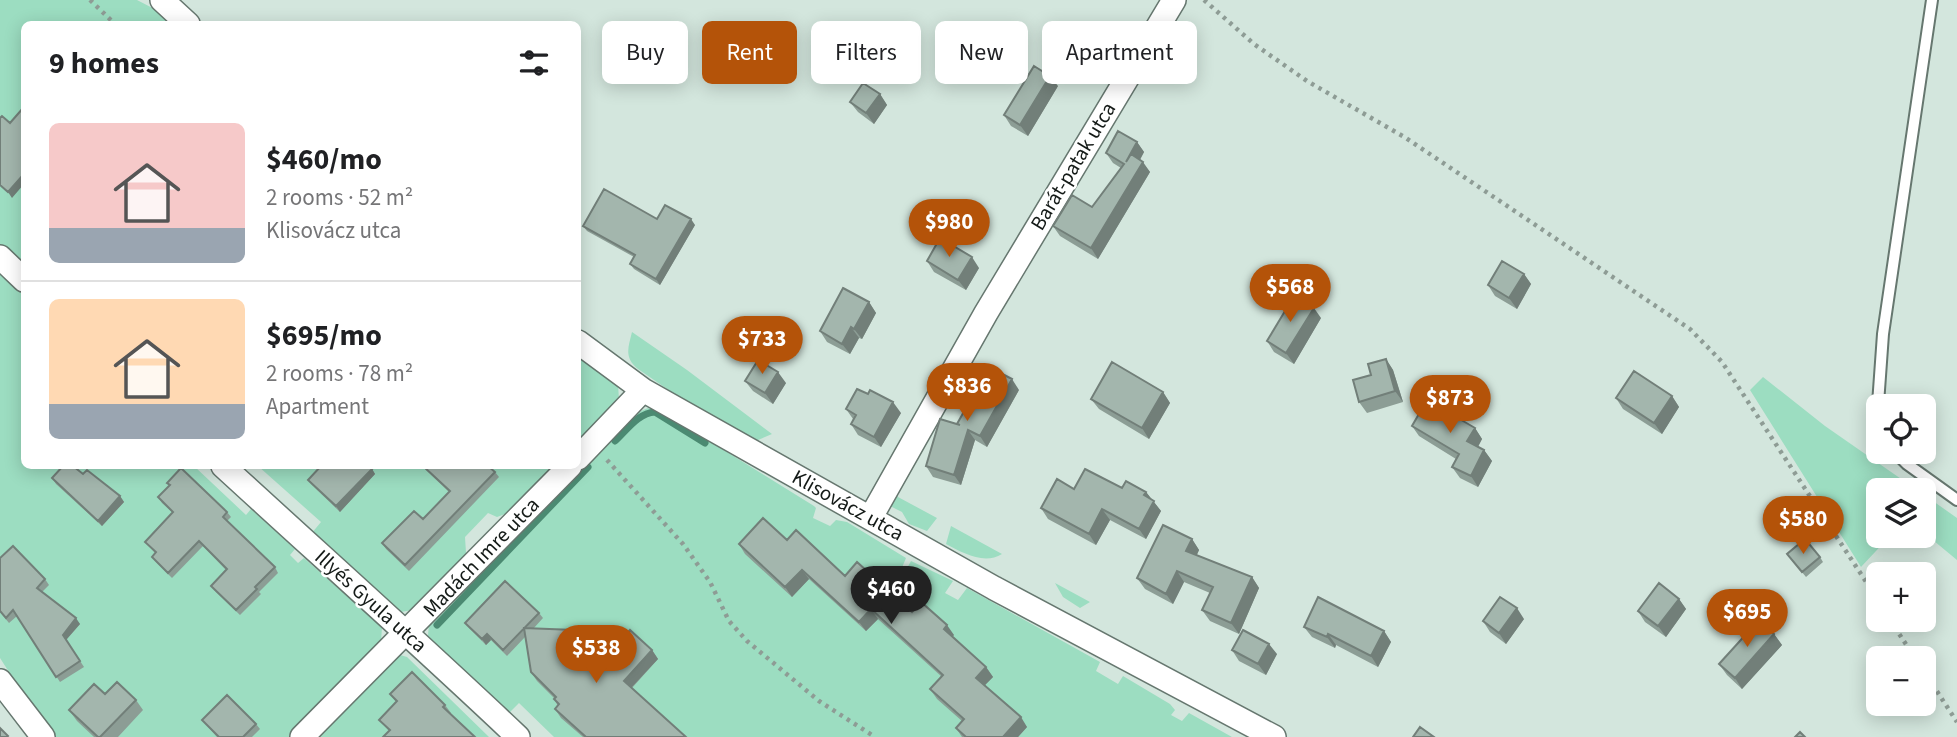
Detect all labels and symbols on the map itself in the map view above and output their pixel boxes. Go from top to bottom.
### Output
street label: Barát-patak utca [1023,96,1123,236]
pin: $980 [908,200,990,259]
pin: $568 [1249,264,1331,324]
pin: $733 [721,316,803,376]
pin: $836 [926,364,1008,423]
pin: $873 [1409,376,1491,435]
street label: Klisovácz utca [787,462,909,548]
street label: Madách Imre utca [416,490,546,624]
pin: $580 [1762,496,1844,556]
street label: Illyés Gyula utca [308,542,434,660]
pin: $460 [850,566,932,626]
pin: $695 [1706,590,1788,649]
pin: $538 [555,626,637,685]

